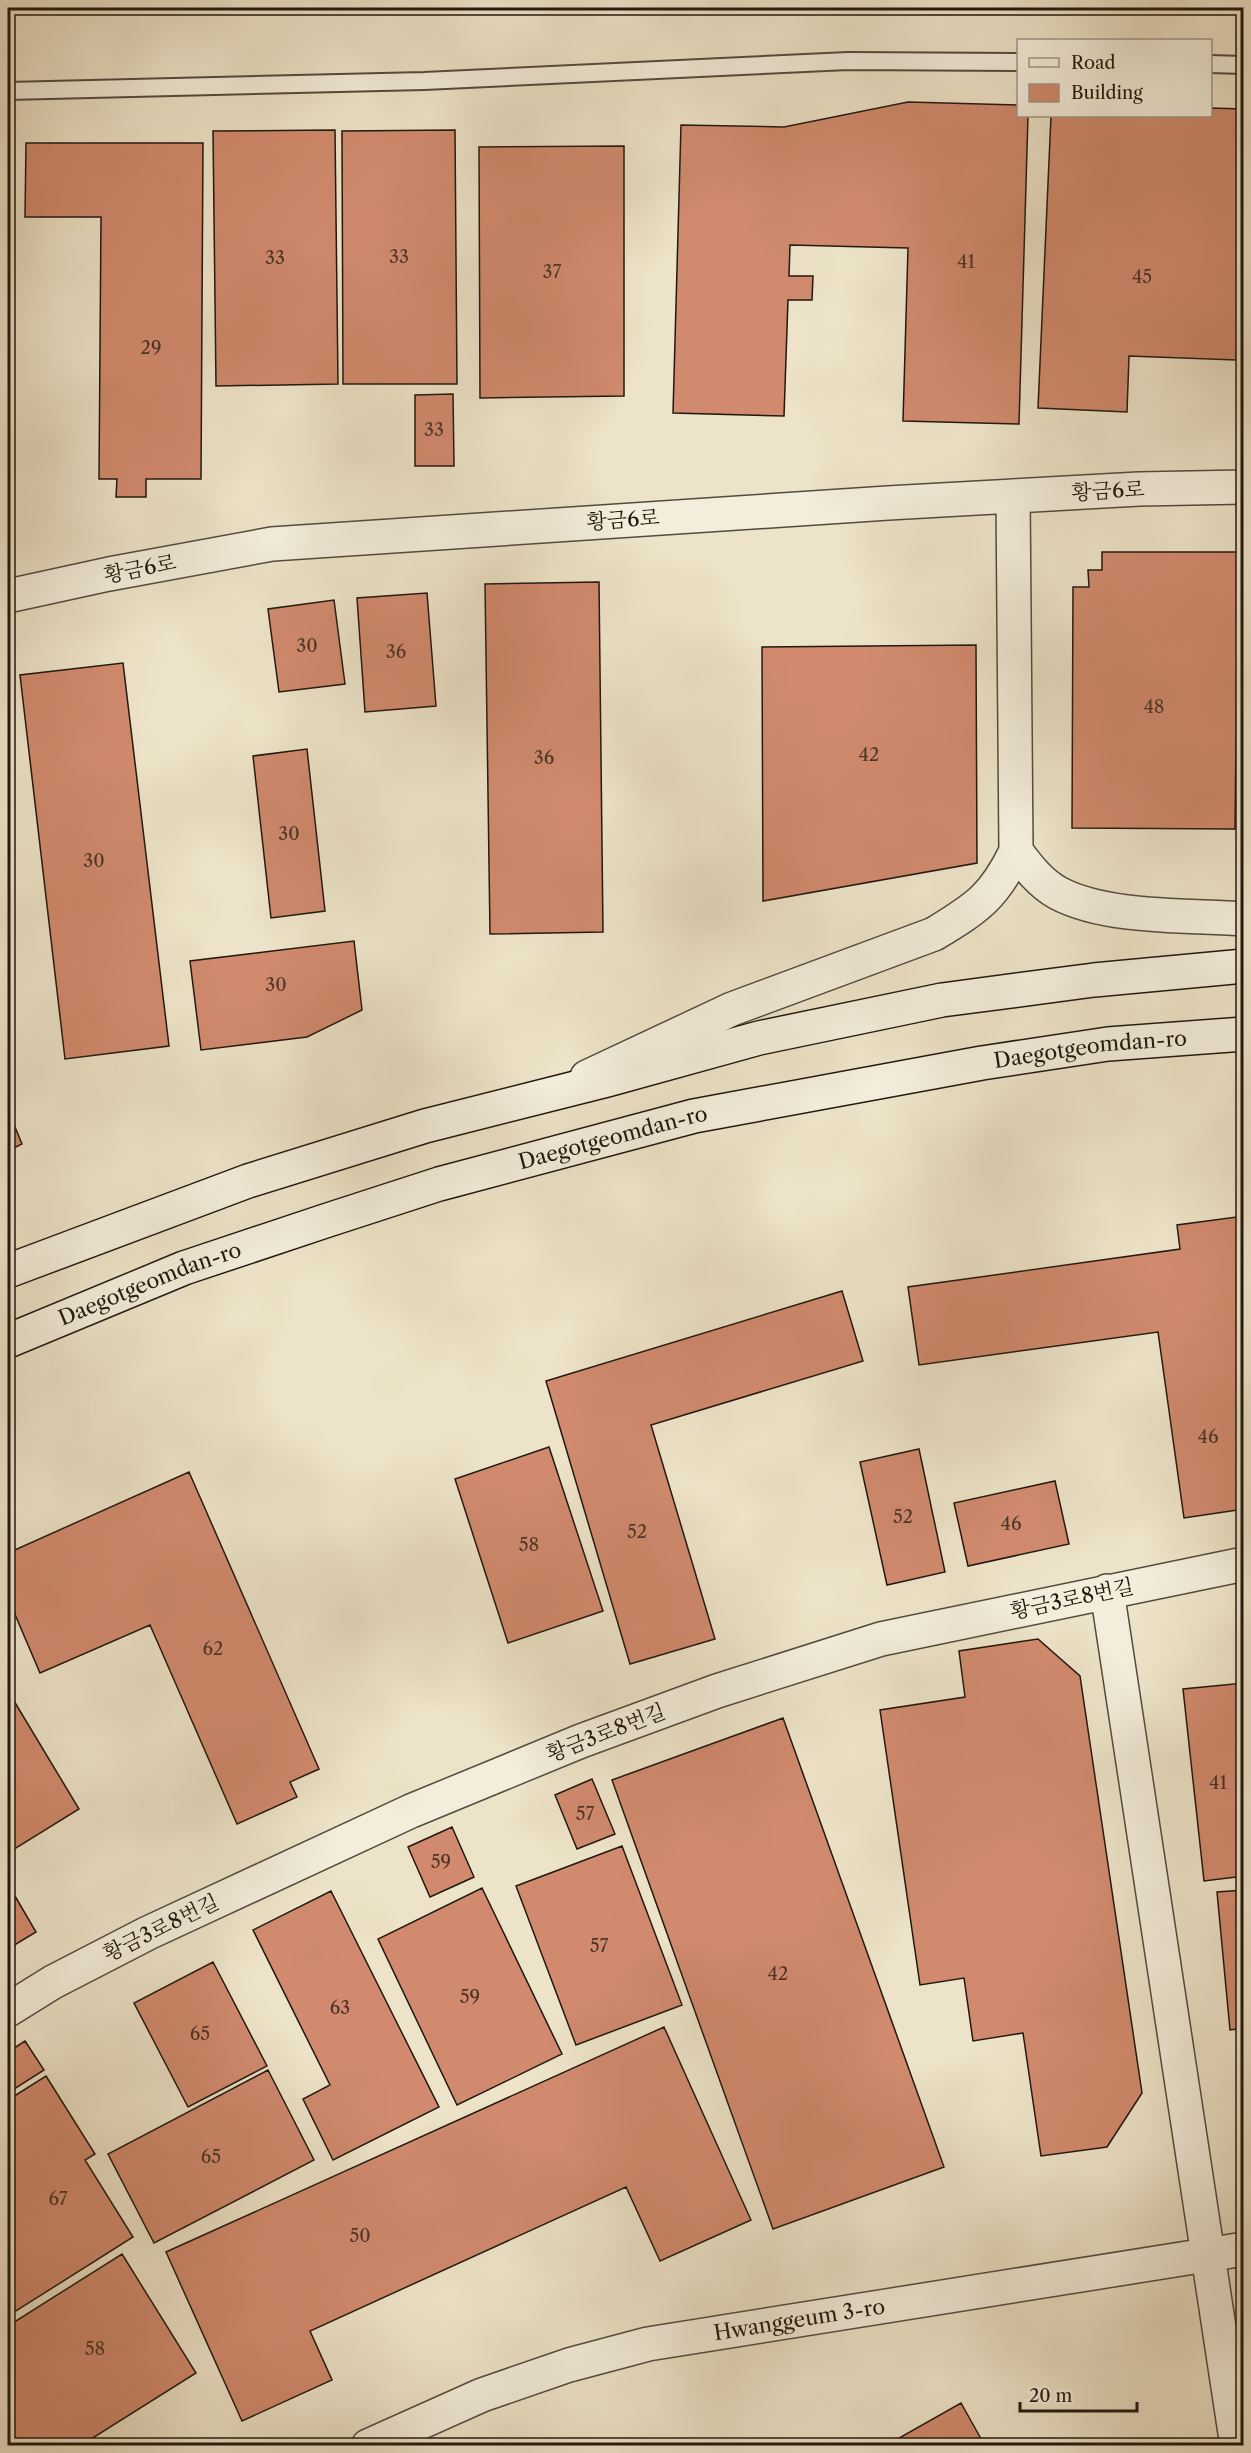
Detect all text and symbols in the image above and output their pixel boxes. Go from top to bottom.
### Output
legend [1017,39,1212,117]
text: Road [1071,52,1116,74]
text: Building [1071,82,1143,104]
house number: 33 [389,246,409,268]
house number: 33 [265,247,285,269]
house number: 41 [957,251,975,273]
house number: 37 [543,261,562,283]
house number: 45 [1132,266,1152,288]
house number: 29 [141,337,161,359]
house number: 33 [424,419,444,441]
street label: 황금6로 [1071,476,1145,505]
street label: 황금6로 [586,504,660,535]
street label: 황금6로 [102,549,178,588]
house number: 30 [296,635,318,657]
house number: 36 [386,641,406,663]
house number: 48 [1143,696,1165,718]
house number: 42 [859,744,879,766]
house number: 36 [534,747,554,769]
house number: 30 [278,823,300,845]
house number: 30 [83,850,105,872]
house number: 30 [265,974,287,996]
street label: Daegotgeomdan-ro [992,1025,1188,1073]
street label: Daegotgeomdan-ro [516,1101,709,1174]
street label: Daegotgeomdan-ro [55,1237,244,1331]
house number: 46 [1198,1426,1218,1448]
house number: 52 [893,1506,913,1528]
house number: 46 [1001,1513,1021,1535]
house number: 52 [627,1521,647,1543]
house number: 58 [519,1534,539,1556]
street label: 황금3로8번길 [1008,1573,1136,1624]
house number: 62 [203,1638,223,1660]
street label: 황금3로8번길 [543,1698,669,1767]
house number: 41 [1209,1772,1227,1794]
house number: 57 [576,1803,594,1825]
house number: 59 [431,1851,451,1873]
street label: 황금3로8번길 [99,1889,223,1966]
house number: 57 [590,1935,608,1957]
house number: 42 [768,1963,788,1985]
house number: 59 [460,1986,480,2008]
house number: 63 [330,1997,350,2019]
house number: 65 [190,2023,210,2045]
house number: 65 [201,2146,221,2168]
house number: 67 [48,2188,68,2210]
house number: 50 [349,2225,371,2247]
street label: Hwanggeum 3-ro [712,2293,887,2345]
house number: 58 [85,2338,105,2360]
scale bar [1020,2375,1137,2413]
text: 20 m [1029,2385,1073,2407]

